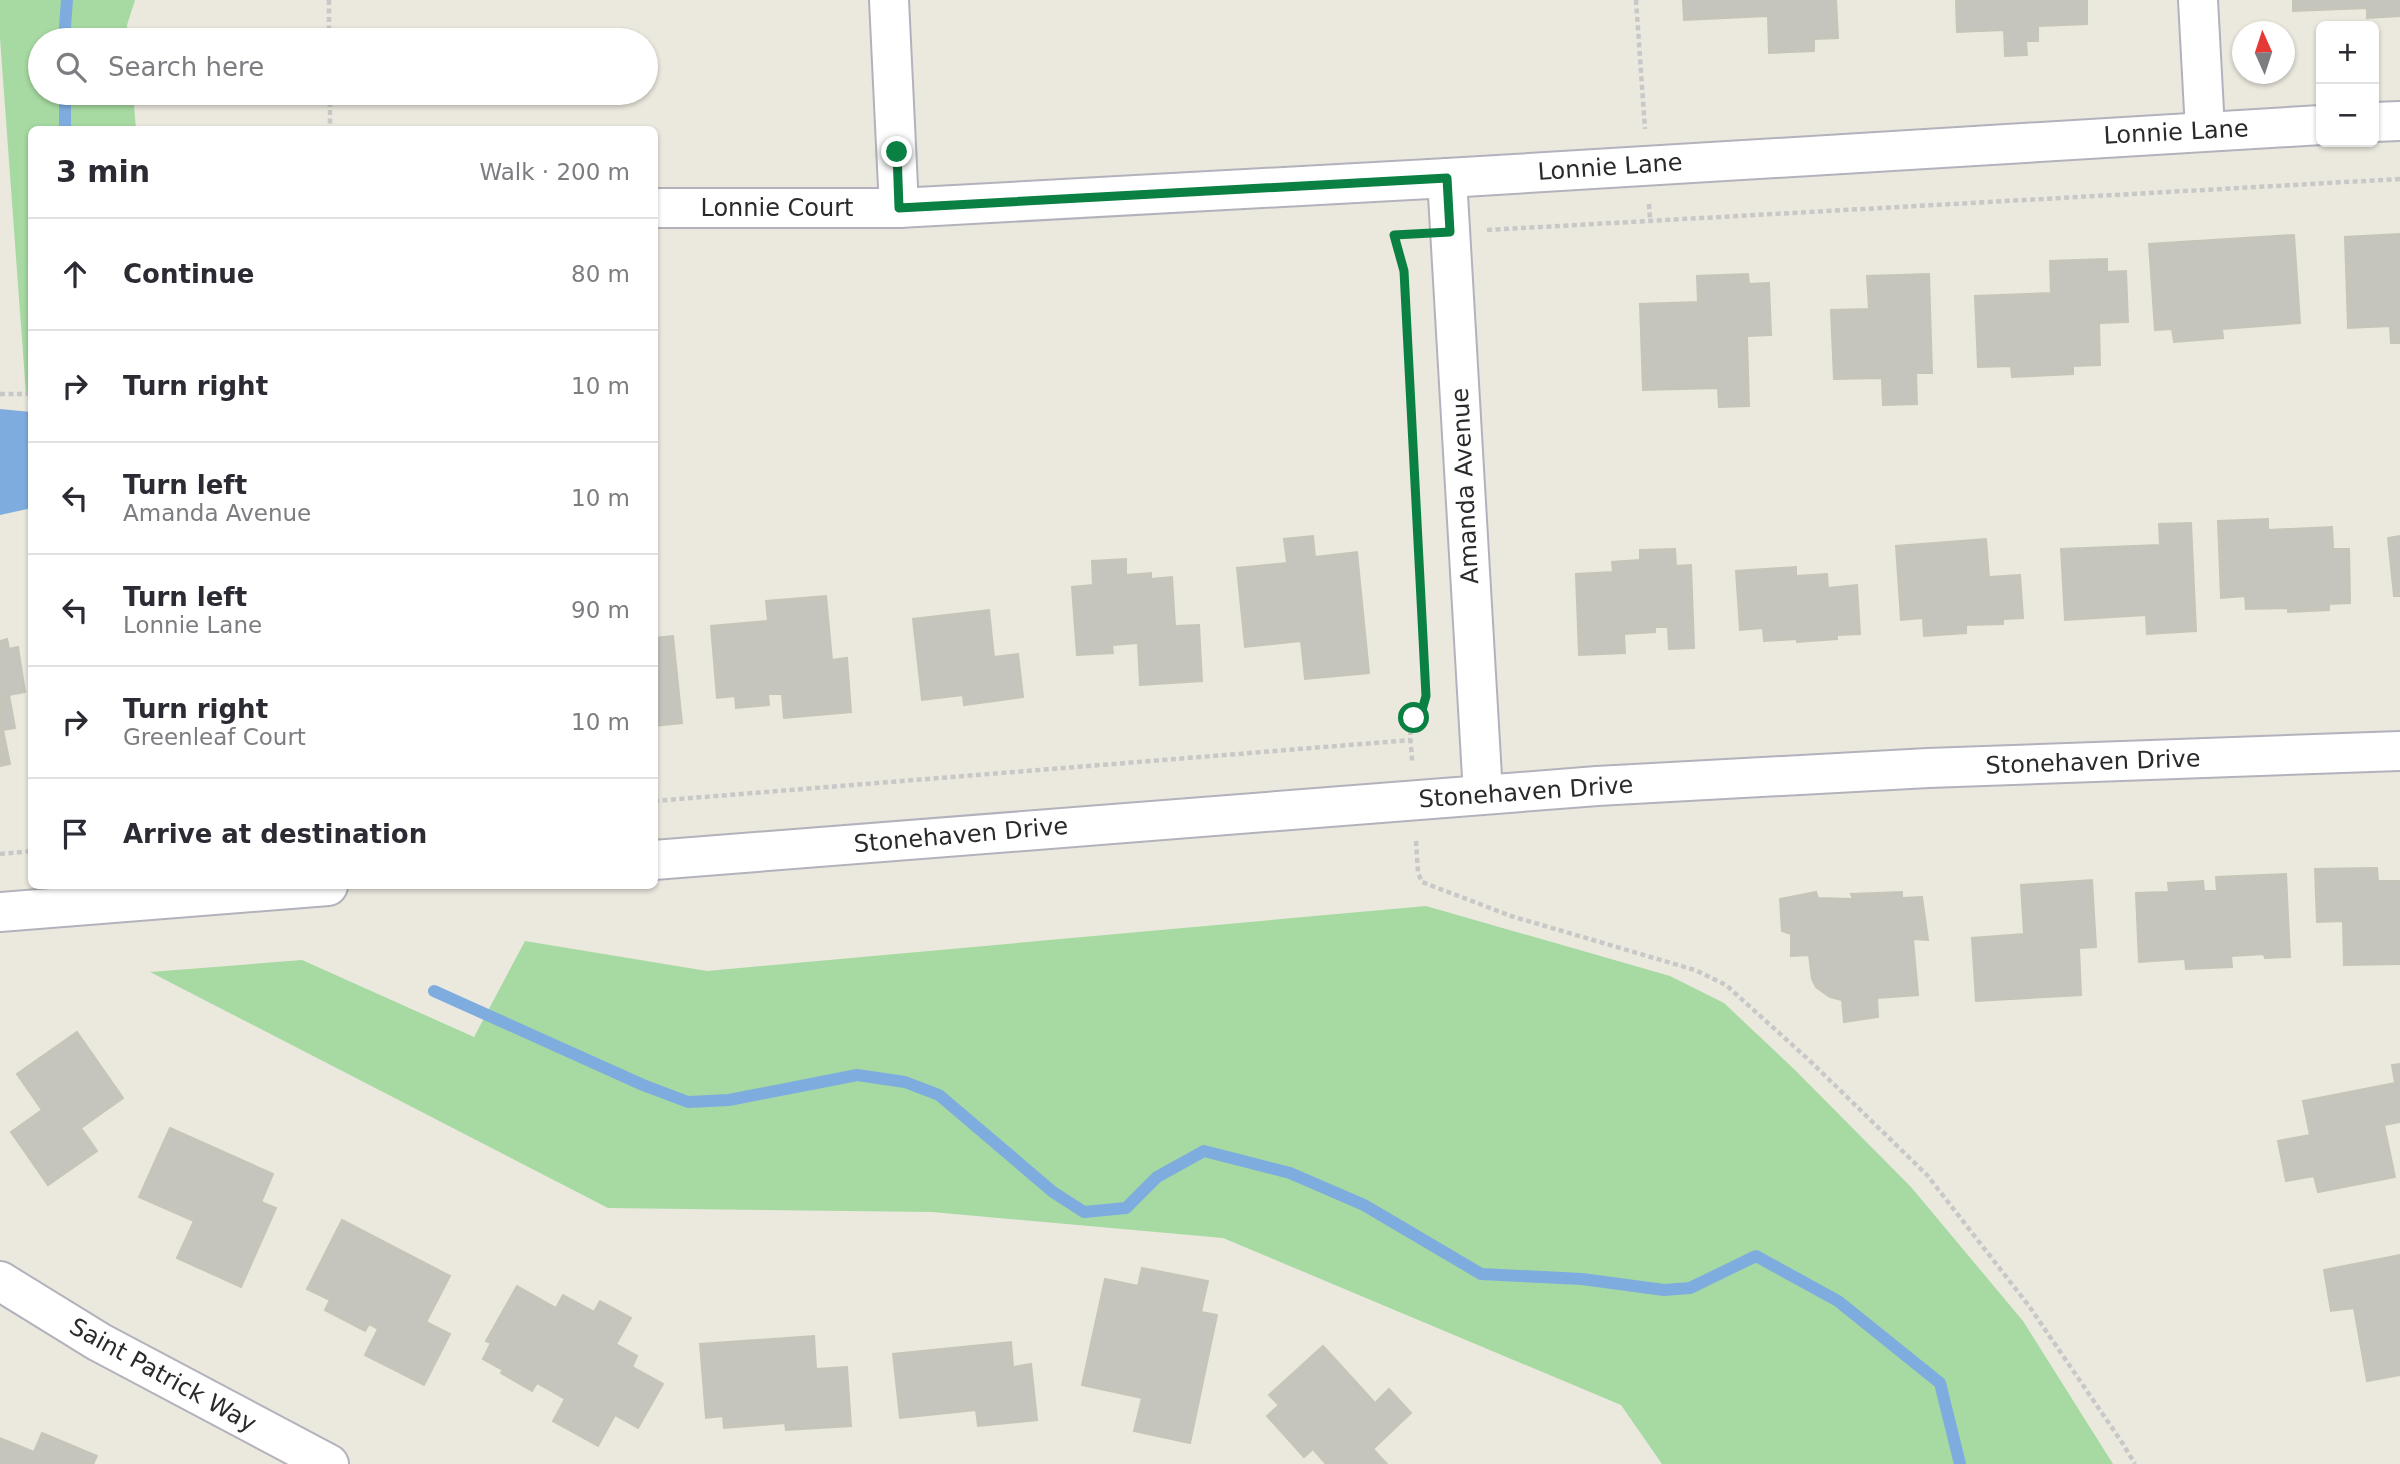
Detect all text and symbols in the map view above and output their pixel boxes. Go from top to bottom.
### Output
north arrow [2232,21,2295,84]
map controls [2316,21,2379,147]
button: + [2316,21,2379,84]
search box [28,28,658,105]
icon: search [52,48,90,86]
text: Search here [108,52,264,82]
button: − [2316,84,2379,147]
street label: Lonnie Lane [2103,114,2249,150]
route end [881,136,912,167]
street label: Lonnie Lane [1537,148,1683,186]
text: 3 min [56,154,150,189]
text: Walk · 200 m [479,159,630,185]
street label: Lonnie Court [700,194,854,222]
icon: ahead [56,255,94,293]
text: Continue [123,259,254,289]
text: 80 m [571,261,630,287]
icon: right [56,367,94,405]
text: Turn right [123,371,268,401]
text: 10 m [571,373,630,399]
street label: Amanda Avenue [1446,387,1484,585]
text: Turn left [123,470,247,500]
icon: left [56,479,94,517]
text: 10 m [571,485,630,511]
text: Amanda Avenue [123,500,311,526]
text: Turn left [123,582,247,612]
icon: left [56,591,94,629]
text: 90 m [571,597,630,623]
text: Lonnie Lane [123,612,262,638]
text: Turn right [123,694,268,724]
route start [1398,702,1429,733]
icon: right [56,703,94,741]
text: 10 m [571,709,630,735]
text: Greenleaf Court [123,724,306,750]
street label: Stonehaven Drive [1985,744,2201,780]
street label: Stonehaven Drive [1418,771,1634,813]
street label: Stonehaven Drive [853,812,1069,858]
icon: arrive [56,815,94,853]
text: Arrive at destination [123,819,427,849]
street label: Saint Patrick Way [65,1312,261,1438]

